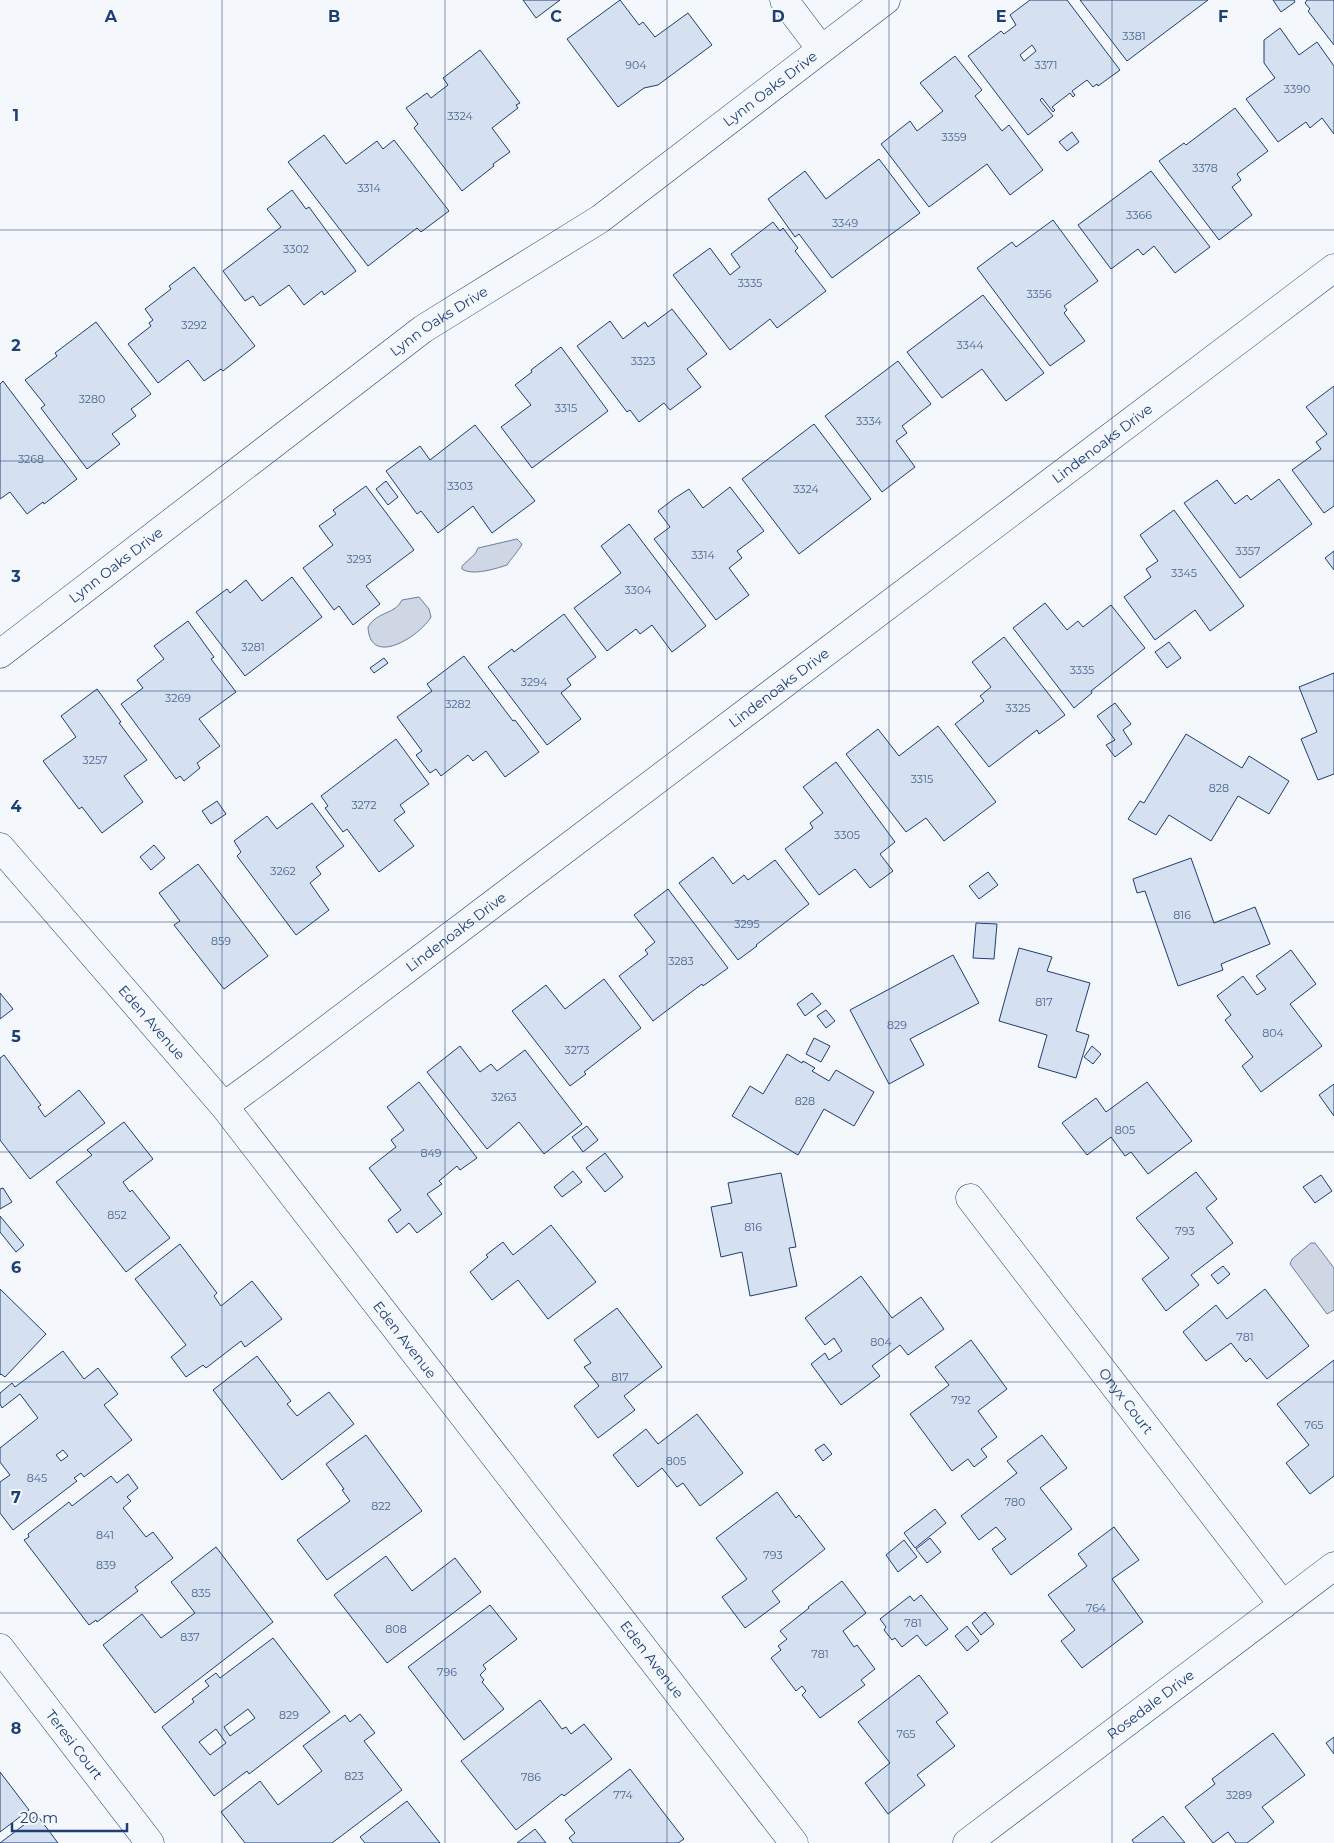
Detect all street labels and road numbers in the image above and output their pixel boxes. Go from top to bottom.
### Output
street label: Lynn Oaks Drive [719,47,821,131]
street label: Lynn Oaks Drive [386,282,491,360]
street label: Lindenoaks Drive [1048,400,1156,487]
street label: Lynn Oaks Drive [65,523,166,607]
street label: Lindenoaks Drive [725,644,833,731]
street label: Lindenoaks Drive [402,888,510,976]
street label: Eden Avenue [114,981,189,1064]
street label: Eden Avenue [369,1297,440,1382]
street label: Onyx Court [1095,1364,1157,1438]
street label: Eden Avenue [616,1617,688,1702]
street label: Rosedale Drive [1103,1666,1198,1743]
street label: Teresi Court [42,1706,107,1783]

